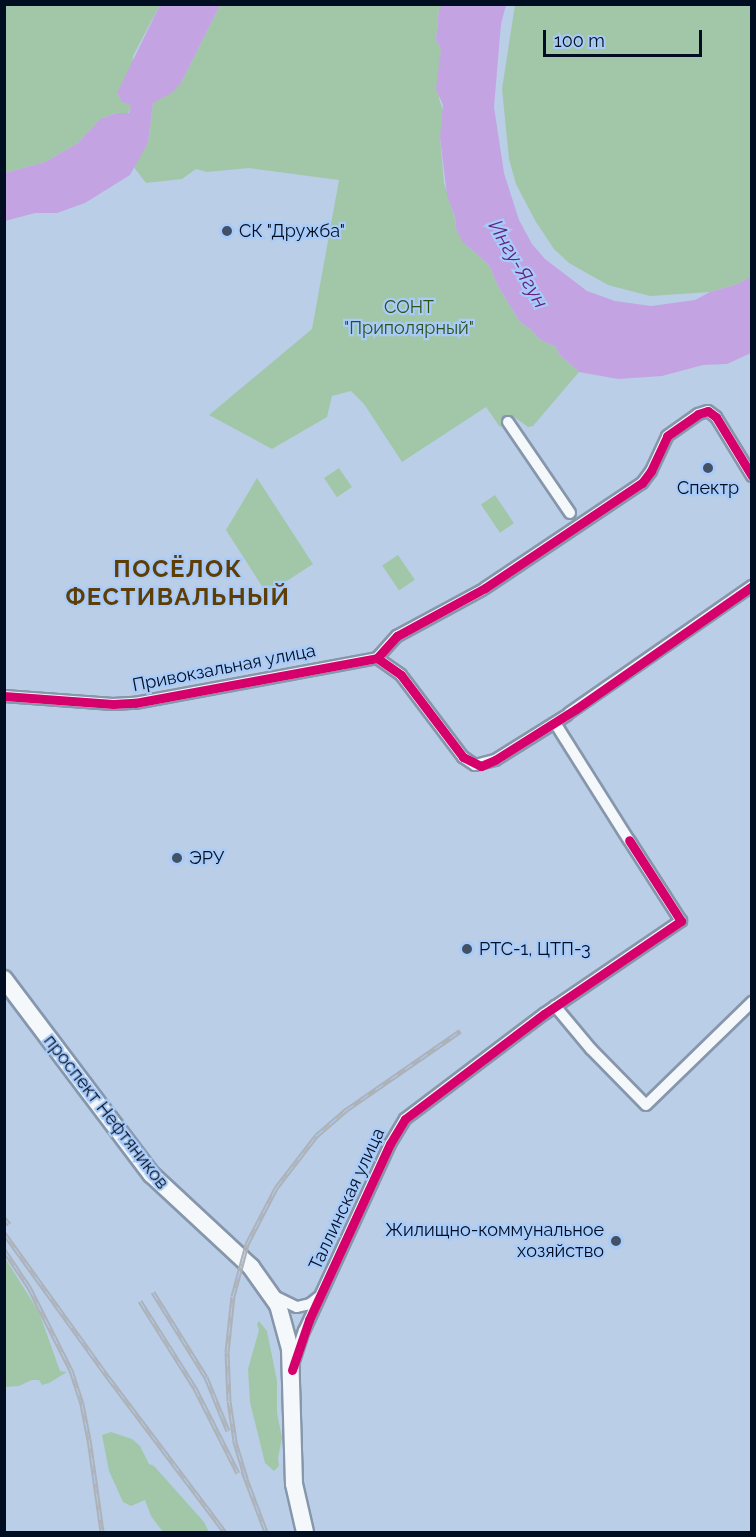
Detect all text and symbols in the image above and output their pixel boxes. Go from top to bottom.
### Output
scale bar [546,18,705,56]
text: 100 m [554,30,605,51]
water label: Ингу-Ягун [483,216,553,312]
place label: СК "Дружба" [239,220,346,242]
marker: СК "Дружба" [220,224,234,238]
park label: СОНТ "Приполярный" [344,297,474,340]
marker: Спектр [701,461,715,475]
place label: Спектр [677,477,739,499]
district label: ПОСЁЛОК ФЕСТИВАЛЬНЫЙ [65,555,291,611]
street label: Привокзальная улица [130,640,318,696]
place label: ЭРУ [189,847,224,869]
marker: ЭРУ [170,851,184,865]
place label: РТС-1, ЦТП-3 [479,938,591,960]
marker: РТС-1, ЦТП-3 [460,942,474,956]
street label: проспект Нефтяников [39,1031,173,1193]
street label: Таллинская улица [305,1124,389,1274]
place label: Жилищно-коммунальное хозяйство [385,1220,604,1262]
marker: Жилищно-коммунальное хозяйство [609,1234,623,1248]

